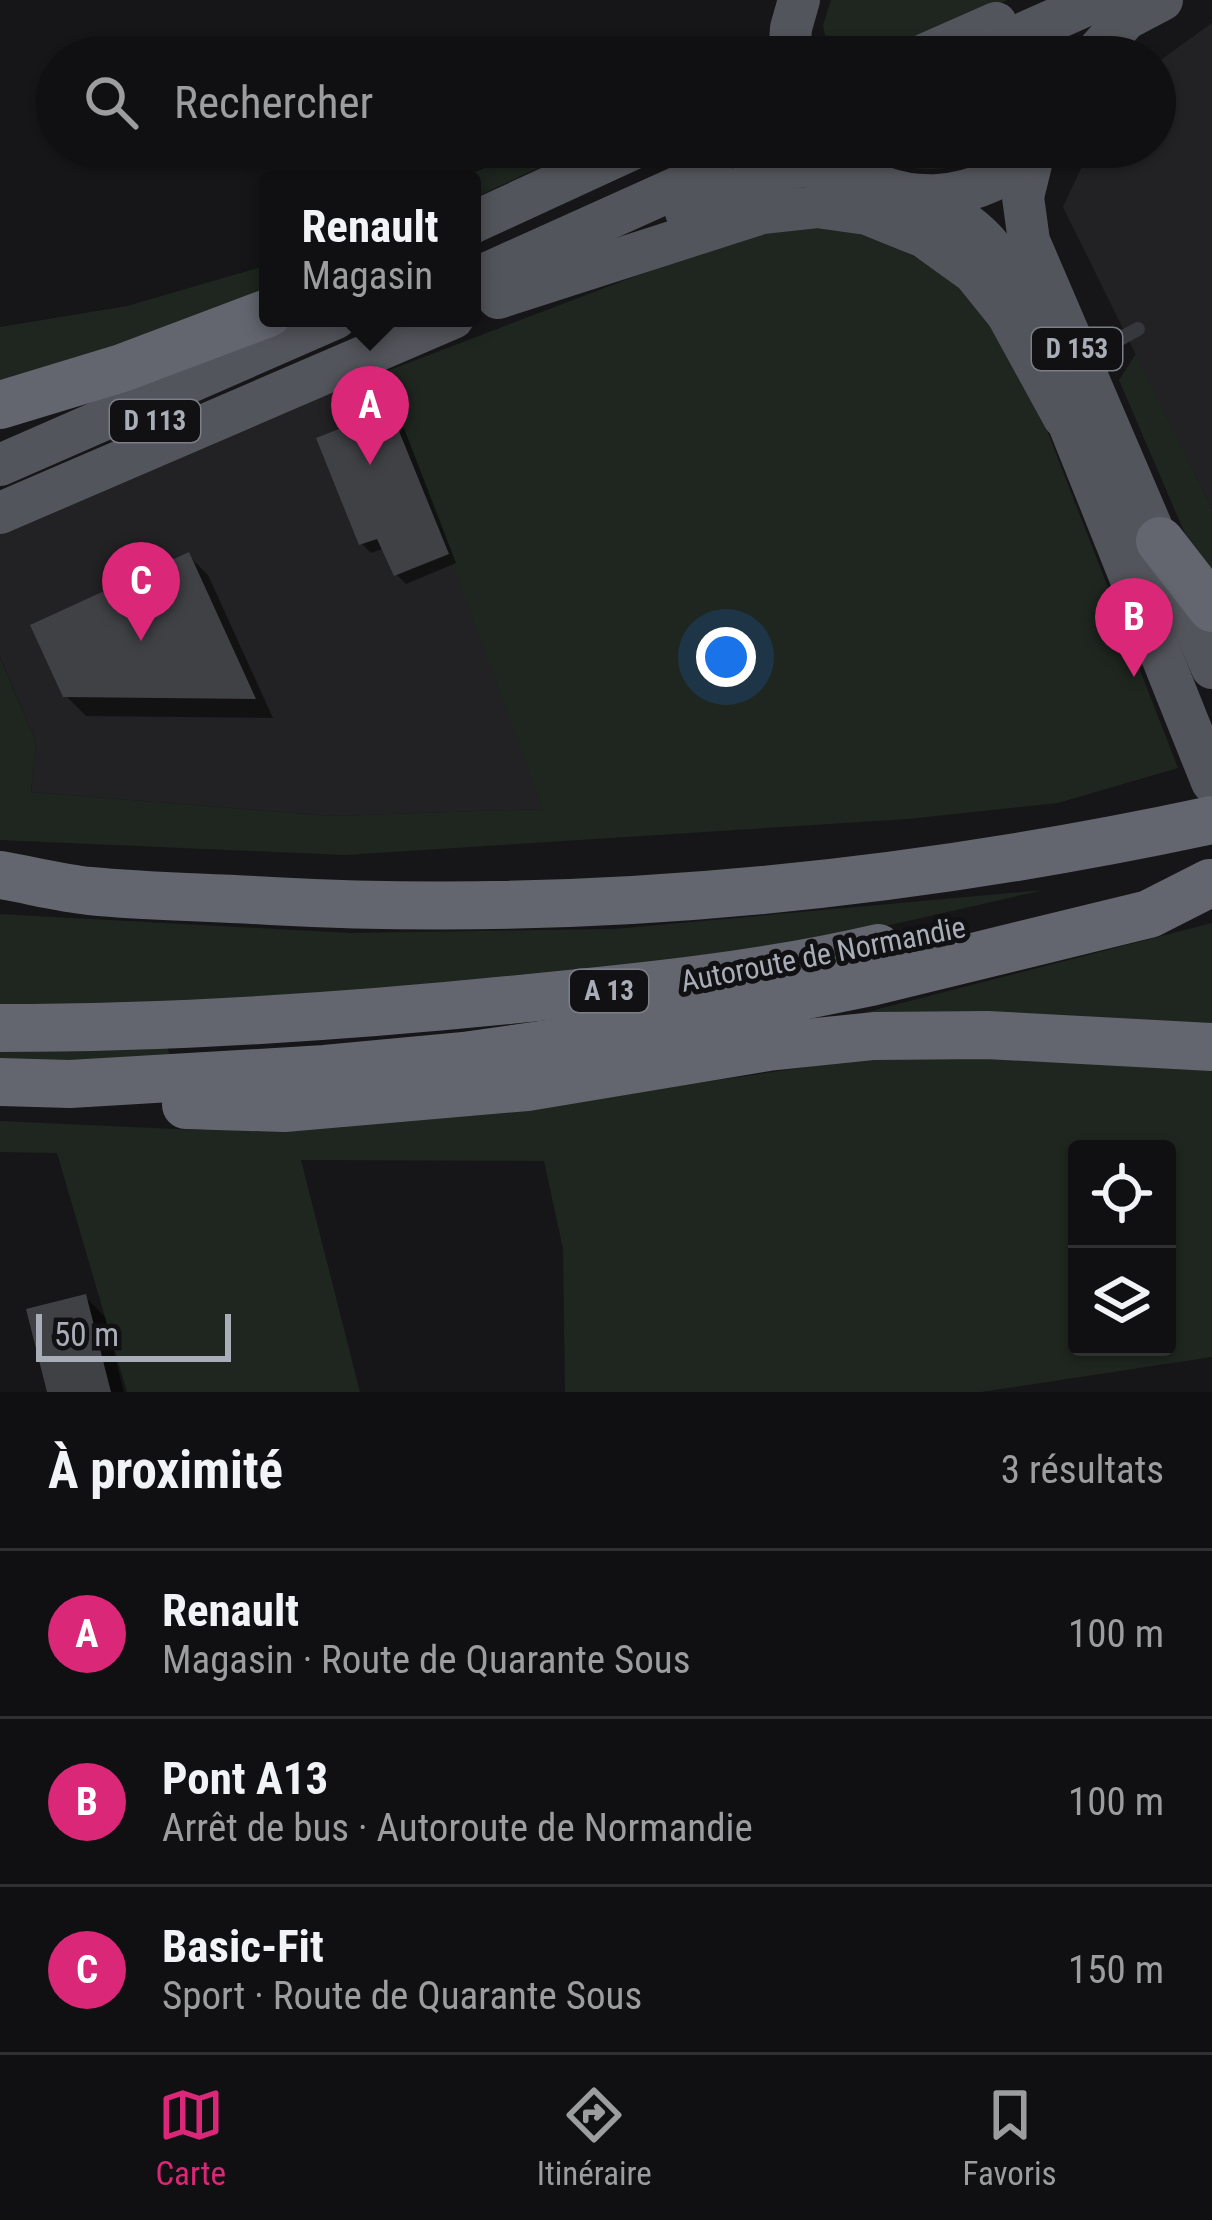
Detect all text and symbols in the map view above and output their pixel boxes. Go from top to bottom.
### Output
search box [36,36,1176,168]
icon: search [78,69,144,135]
text: Rechercher [174,76,373,129]
popup [259,171,481,327]
text: Renault [301,200,439,253]
text: Magasin [301,253,433,299]
road number: D 153 [1032,328,1122,370]
pin: A [331,366,409,465]
road number: D 113 [110,400,200,442]
pin: C [102,542,180,641]
pin: B [1095,578,1173,677]
your location [696,627,756,687]
street label: Autoroute de Normandie [678,909,968,999]
road number: A 13 [570,970,648,1012]
map controls [1068,1140,1176,1356]
button: locate [1068,1140,1176,1248]
button: layers [1068,1248,1176,1356]
scale bar [36,1308,231,1361]
text: 50 m [54,1315,119,1354]
text: À proximité [48,1441,283,1500]
text: 3 résultats [1001,1447,1164,1493]
text: Renault [162,1584,299,1637]
text: A [75,1611,99,1657]
text: 100 m [1068,1611,1164,1657]
text: Magasin · Route de Quarante Sous [162,1637,690,1683]
text: Pont A13 [162,1752,328,1805]
text: B [76,1779,98,1825]
text: 100 m [1068,1779,1164,1825]
text: Arrêt de bus · Autoroute de Normandie [162,1805,753,1851]
text: Basic-Fit [162,1920,324,1973]
text: C [76,1947,98,1993]
text: 150 m [1068,1947,1164,1993]
text: Sport · Route de Quarante Sous [162,1973,642,2019]
tab: Carte [155,2082,226,2193]
tab: Itinéraire [537,2082,652,2193]
tab: Favoris [963,2082,1057,2193]

